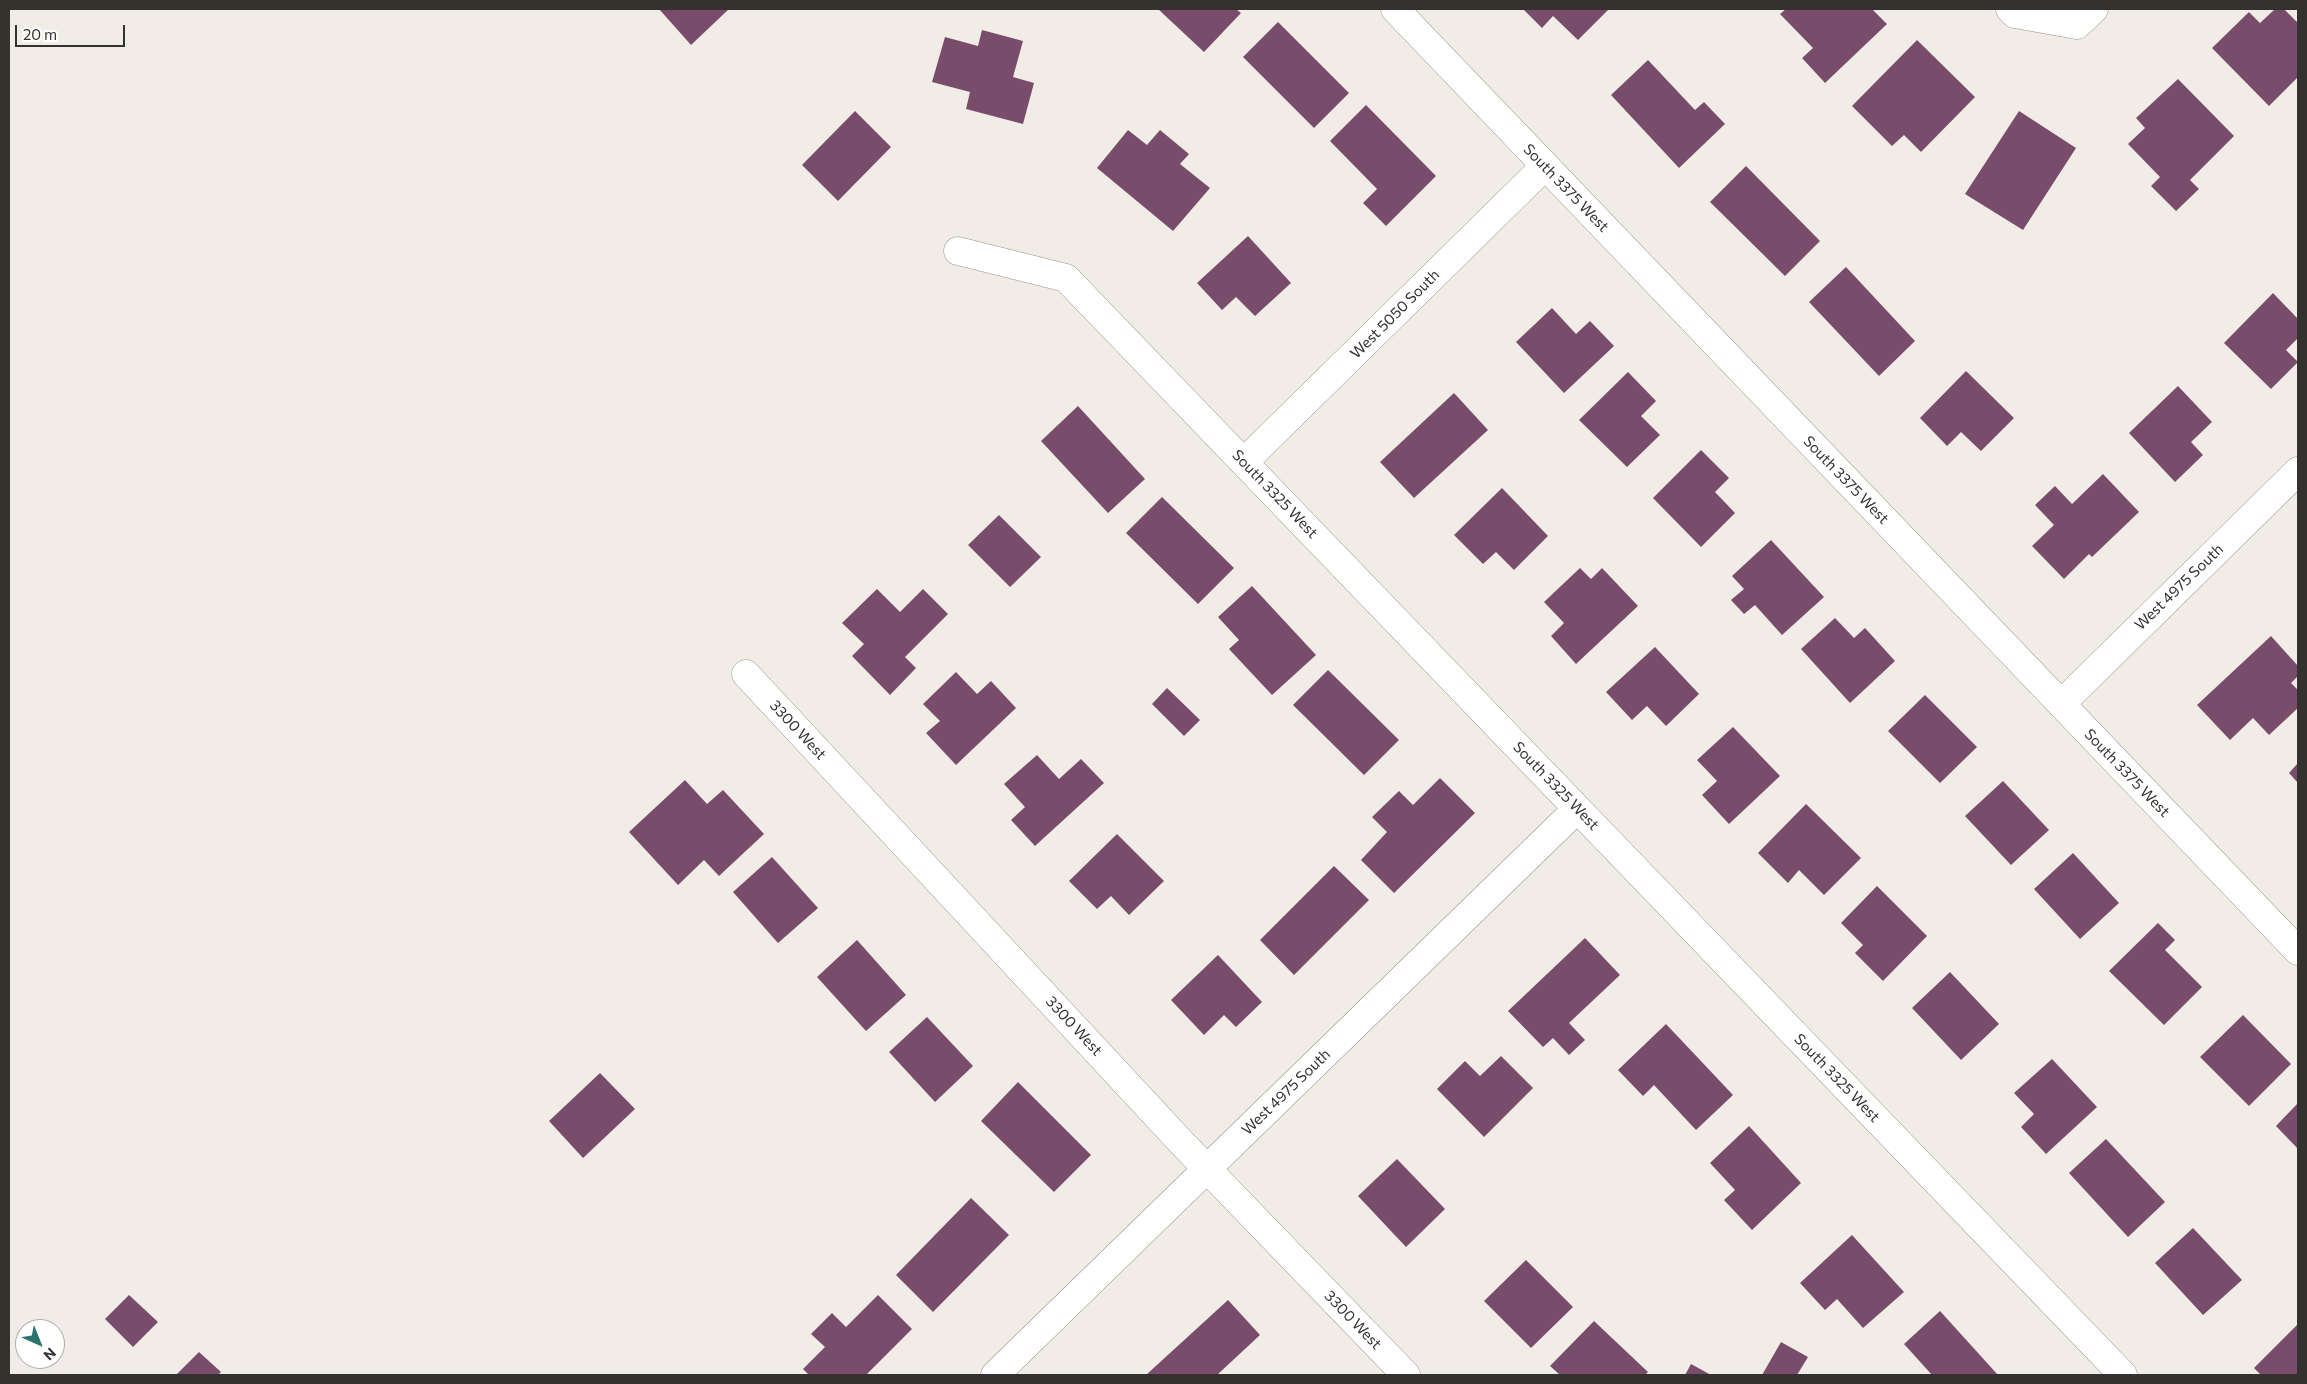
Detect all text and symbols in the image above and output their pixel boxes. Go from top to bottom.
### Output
scale bar [18,15,128,47]
text: 20 m [23,25,57,43]
street label: South 3375 West [1520,140,1612,236]
street label: West 5050 South [1347,266,1443,362]
street label: South 3375 West [1800,432,1892,528]
street label: South 3325 West [1228,446,1322,542]
street label: West 4975 South [2131,540,2227,634]
street label: 3300 West [766,697,830,763]
street label: South 3375 West [2081,725,2173,821]
street label: South 3325 West [1509,738,1603,834]
street label: 3300 West [1042,993,1106,1059]
street label: South 3325 West [1790,1030,1884,1126]
street label: West 4975 South [1238,1045,1334,1139]
street label: 3300 West [1321,1287,1385,1353]
north arrow [15,1319,65,1369]
text: N [40,1345,60,1364]

